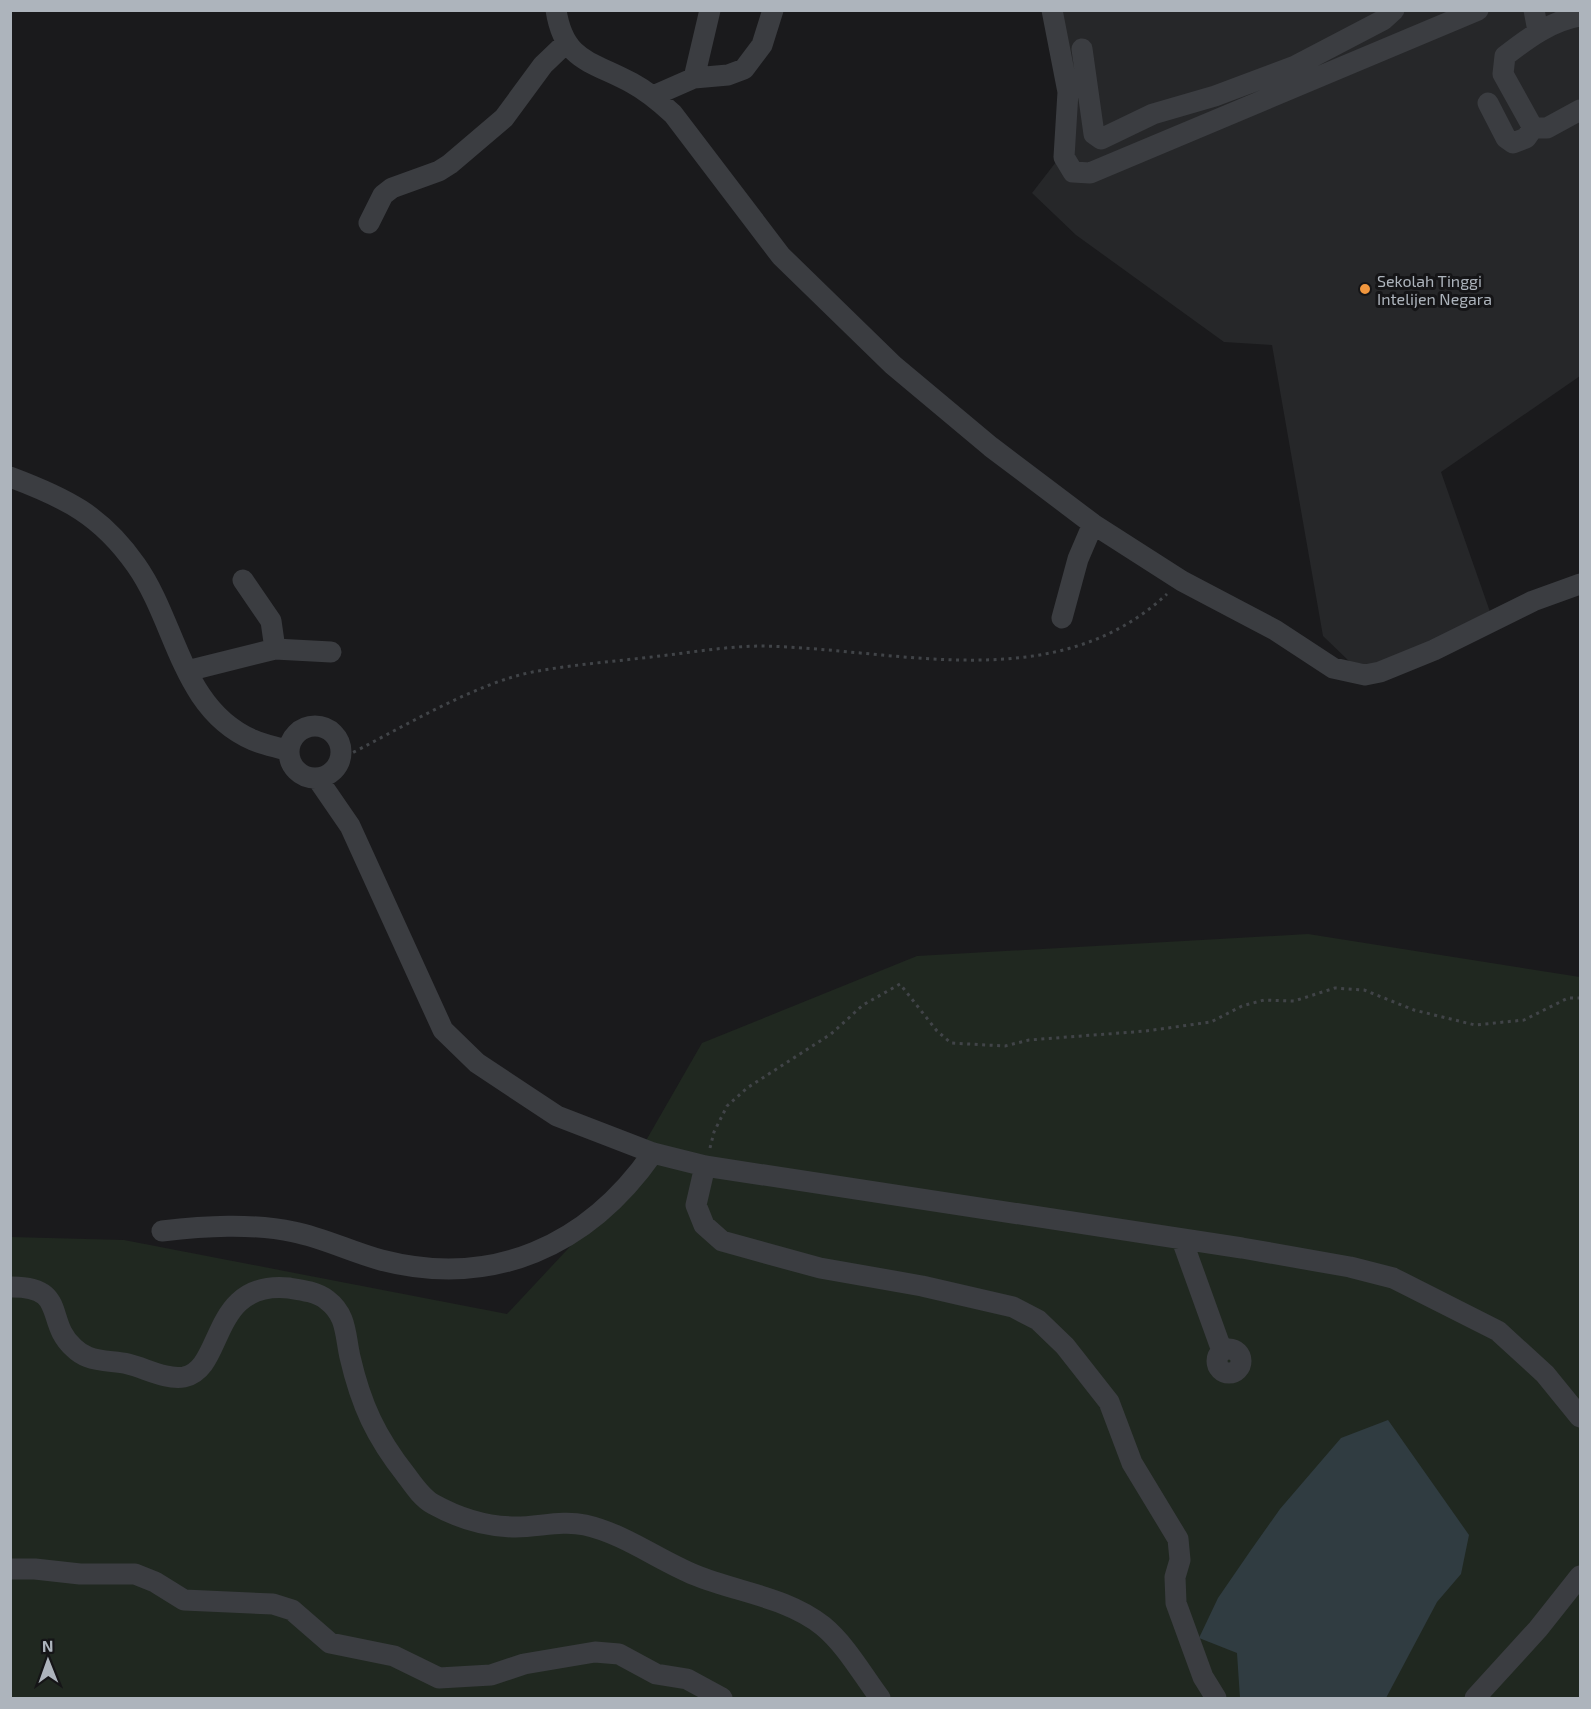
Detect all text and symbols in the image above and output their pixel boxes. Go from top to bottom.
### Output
place label: Sekolah Tinggi Intelijen Negara [1377,271,1492,309]
marker: Sekolah Tinggi Intelijen Negara [1358,282,1372,296]
north arrow [18,1631,78,1691]
text: N [42,1636,54,1655]

